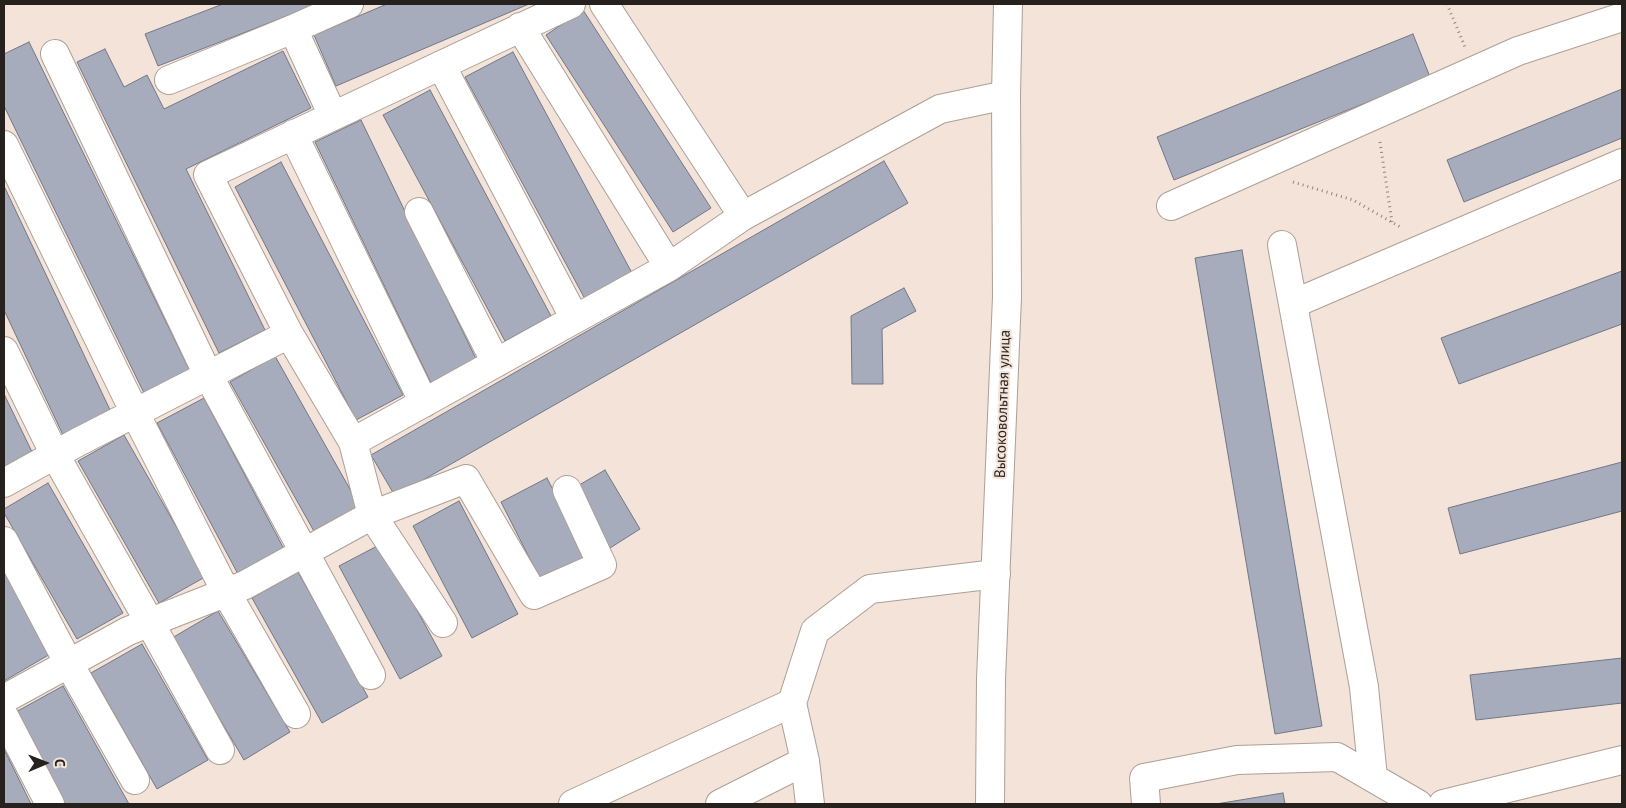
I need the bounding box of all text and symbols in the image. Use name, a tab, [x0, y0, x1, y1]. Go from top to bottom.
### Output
street label: Высоковольтная улица	[991, 330, 1015, 478]
north arrow	[20, 738, 70, 788]
text: С	[51, 759, 69, 767]

